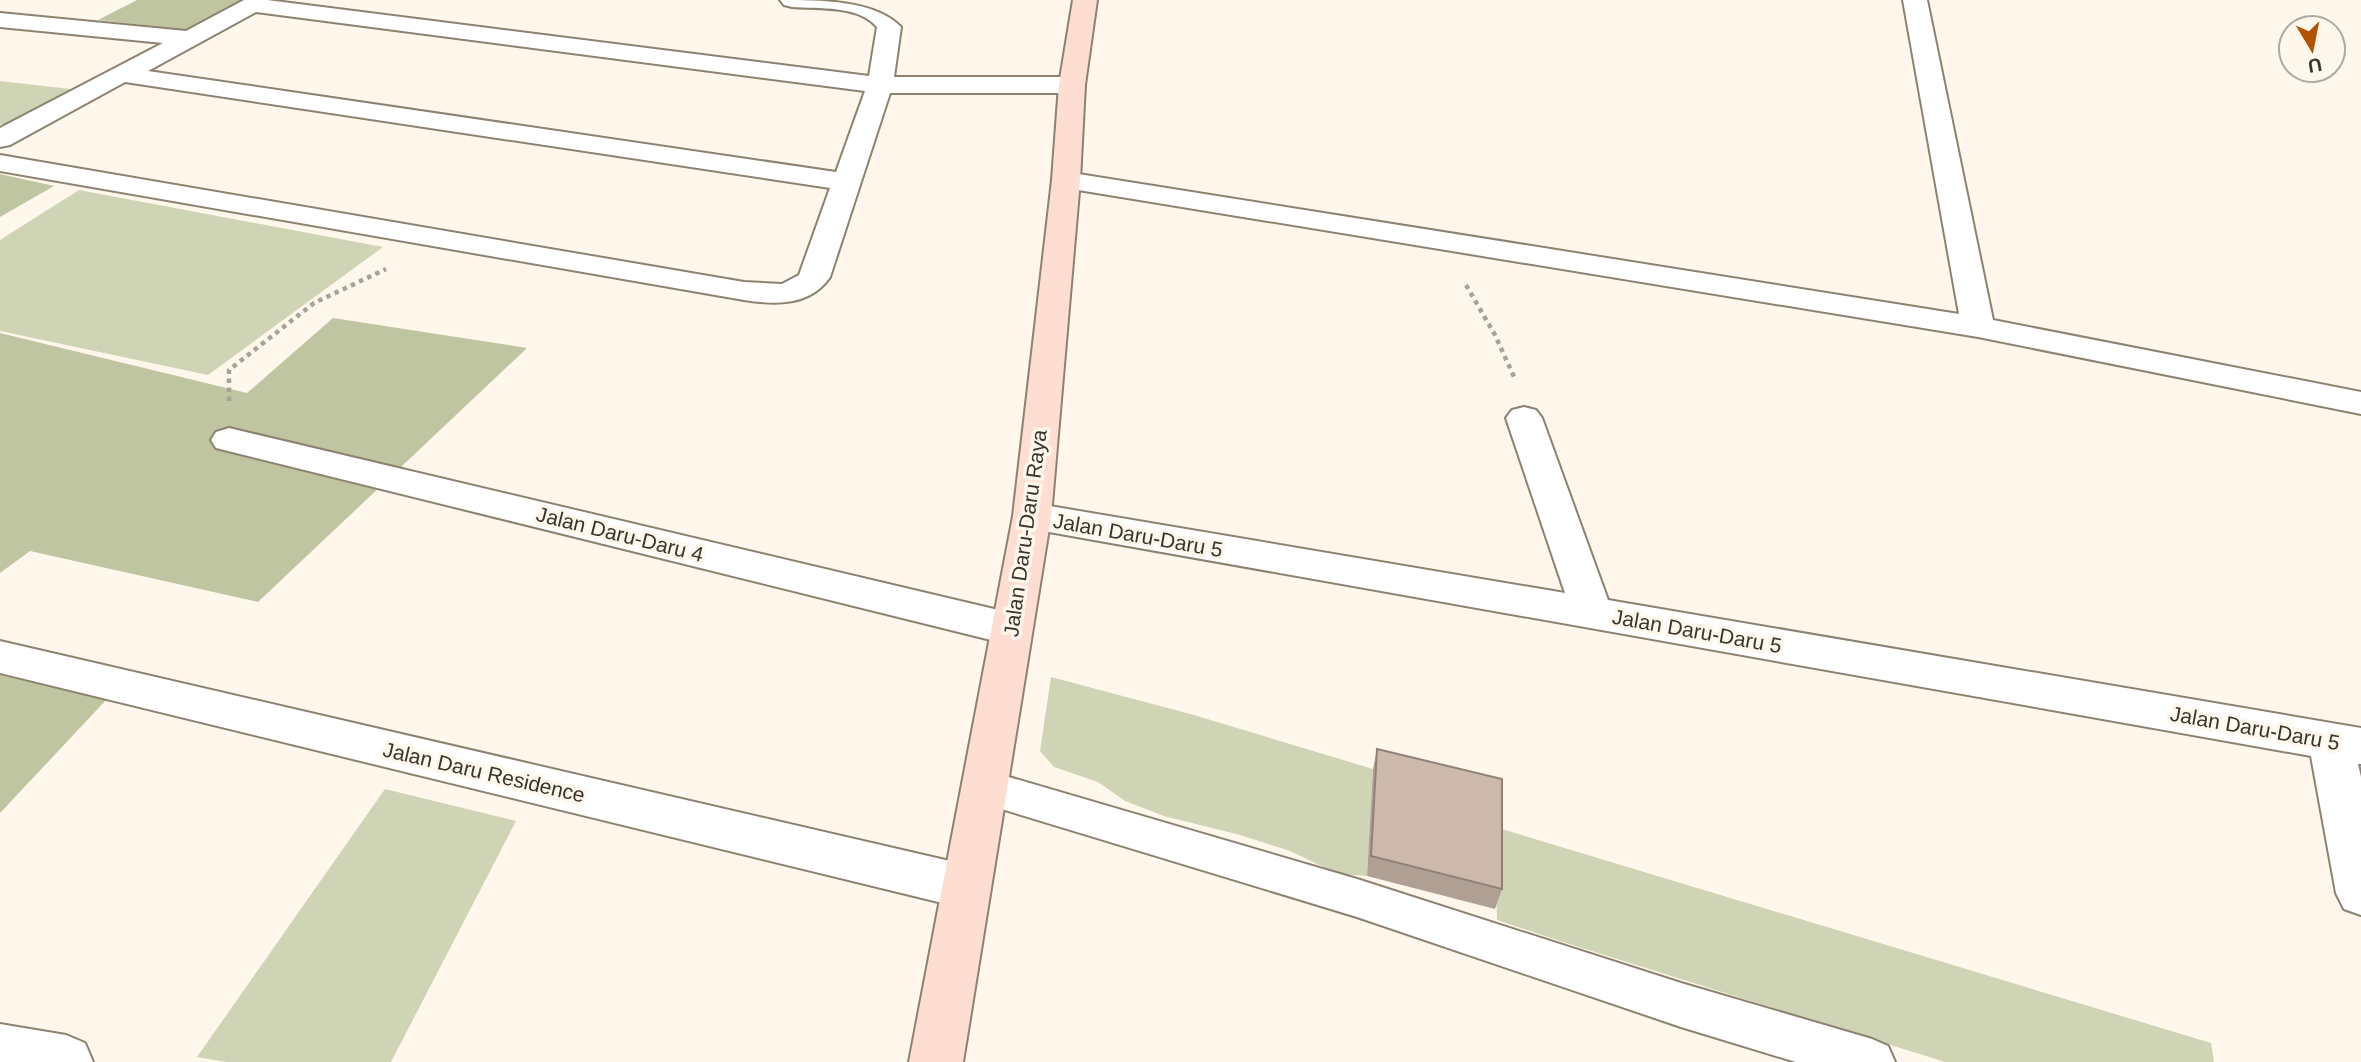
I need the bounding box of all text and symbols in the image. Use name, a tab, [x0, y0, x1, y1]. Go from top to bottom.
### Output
north arrow	[2277, 14, 2347, 84]
text: U	[2306, 54, 2323, 77]
street label: Jalan Daru-Daru Raya	[999, 428, 1051, 638]
street label: Jalan Daru-Daru 4	[534, 502, 706, 566]
street label: Jalan Daru-Daru 5	[1052, 509, 1224, 561]
street label: Jalan Daru-Daru 5	[1611, 605, 1783, 657]
street label: Jalan Daru-Daru 5	[2169, 702, 2341, 754]
street label: Jalan Daru Residence	[381, 738, 587, 806]

